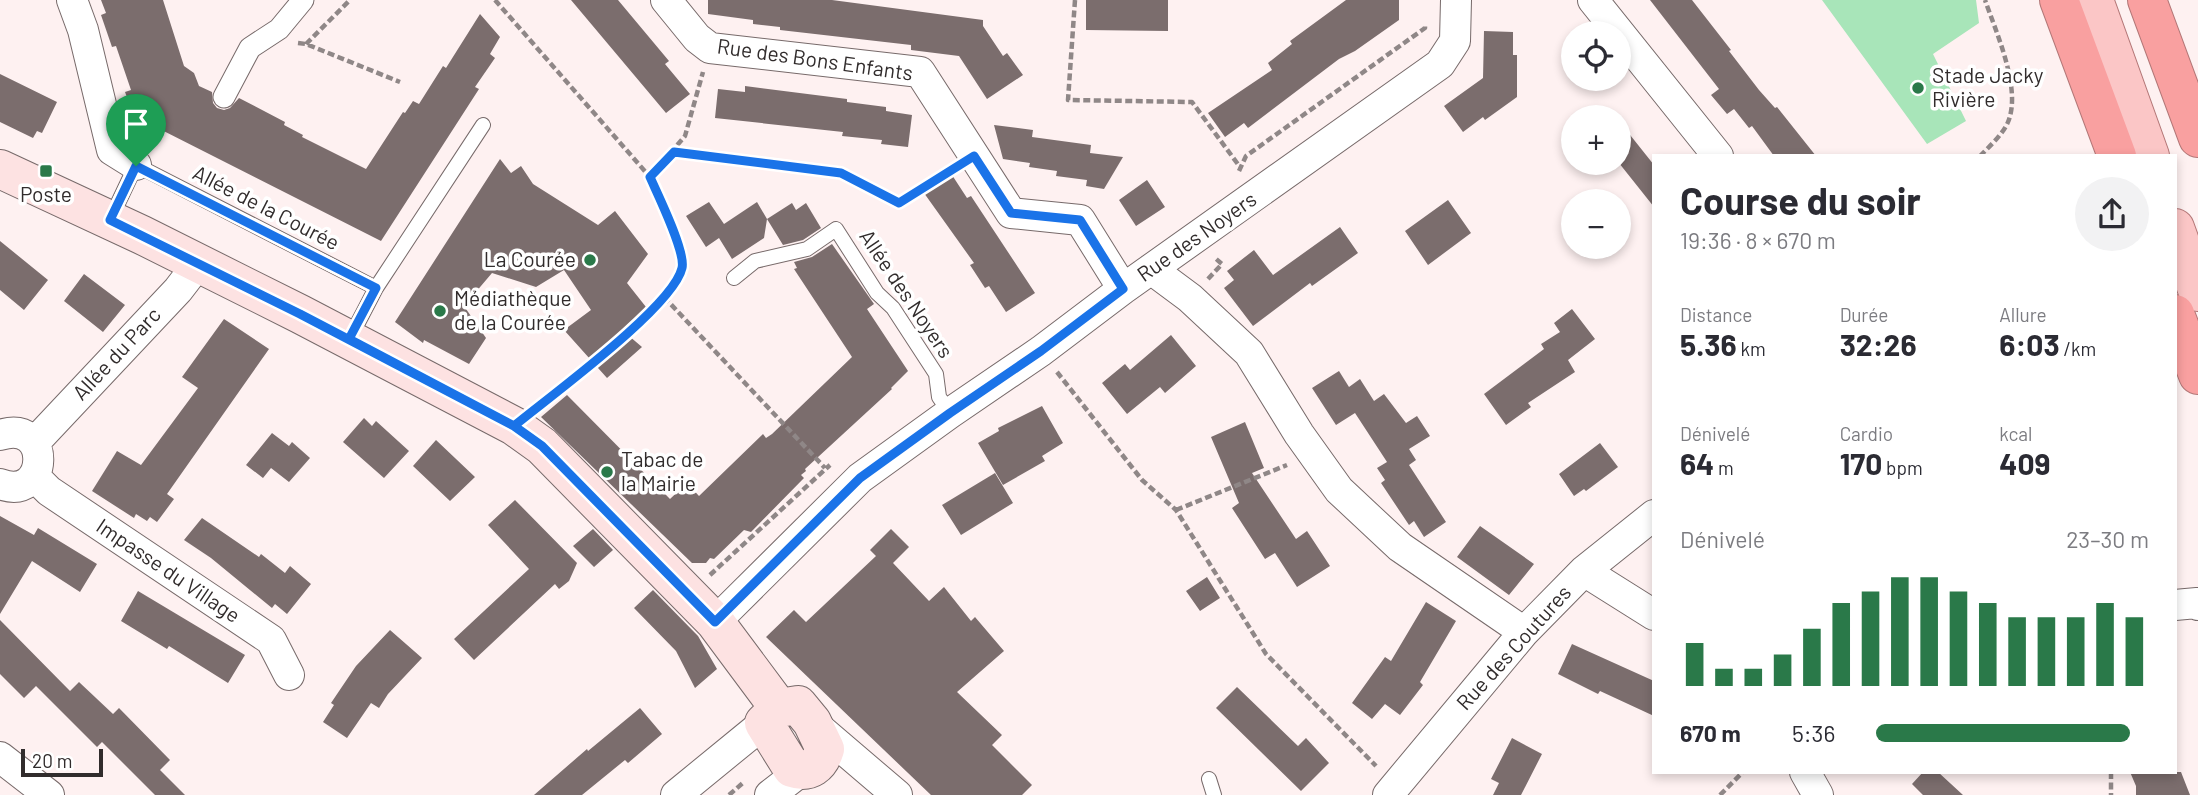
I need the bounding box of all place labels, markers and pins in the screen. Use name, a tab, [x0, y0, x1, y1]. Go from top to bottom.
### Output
place label: Stade Jacky Rivière	[1932, 62, 2044, 111]
marker: Stade Jacky Rivière	[1910, 80, 1926, 96]
pin	[106, 94, 166, 166]
marker: Poste	[38, 163, 54, 179]
place label: Poste	[20, 181, 72, 206]
place label: La Courée	[484, 246, 576, 271]
marker: La Courée	[582, 252, 598, 268]
place label: Médiathèque de la Courée	[454, 285, 572, 334]
marker: Médiathèque de la Courée	[432, 303, 448, 319]
place label: Tabac de la Mairie	[621, 446, 703, 495]
marker: Tabac de la Mairie	[599, 464, 615, 480]

